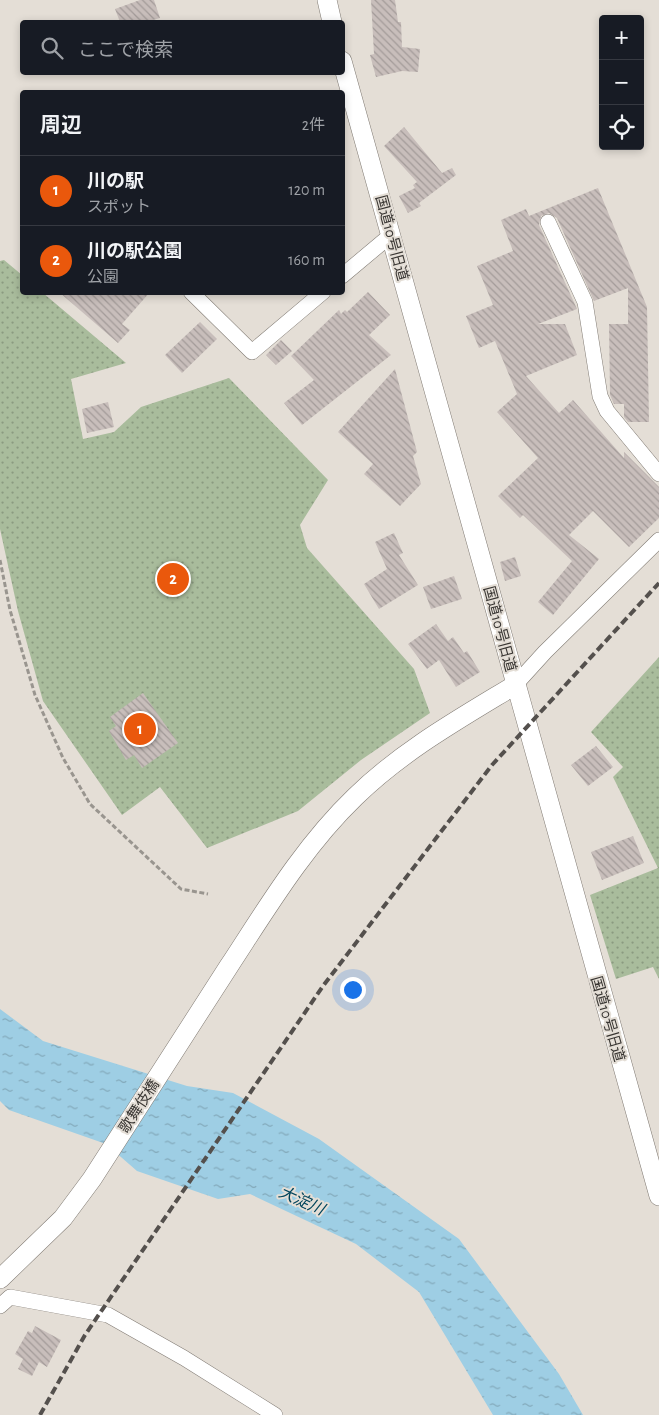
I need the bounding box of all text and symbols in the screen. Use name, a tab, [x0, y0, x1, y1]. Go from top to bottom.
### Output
map controls	[599, 15, 644, 150]
button: +	[599, 15, 644, 60]
search box	[20, 20, 345, 75]
icon: search	[38, 34, 66, 62]
text: ここで検索	[78, 41, 173, 60]
button: −	[599, 60, 644, 105]
button: locate	[599, 105, 644, 150]
text: 周辺	[40, 115, 82, 136]
text: 2件	[302, 117, 325, 133]
text: 川の駅	[87, 172, 144, 191]
text: 1	[53, 182, 59, 198]
text: 120 m	[288, 182, 325, 198]
street label: 国道10号旧道	[373, 193, 411, 283]
text: スポット	[87, 199, 151, 215]
text: 川の駅公園	[87, 242, 182, 261]
text: 2	[52, 252, 60, 268]
text: 160 m	[288, 252, 325, 268]
text: 公園	[87, 269, 119, 285]
pin: 2	[157, 560, 189, 598]
street label: 国道10号旧道	[481, 584, 519, 674]
pin: 1	[124, 710, 156, 748]
street label: 国道10号旧道	[588, 974, 628, 1064]
your location	[340, 977, 366, 1003]
street label: 歌舞伎橋	[116, 1076, 162, 1136]
water label: 大淀川	[276, 1183, 329, 1219]

